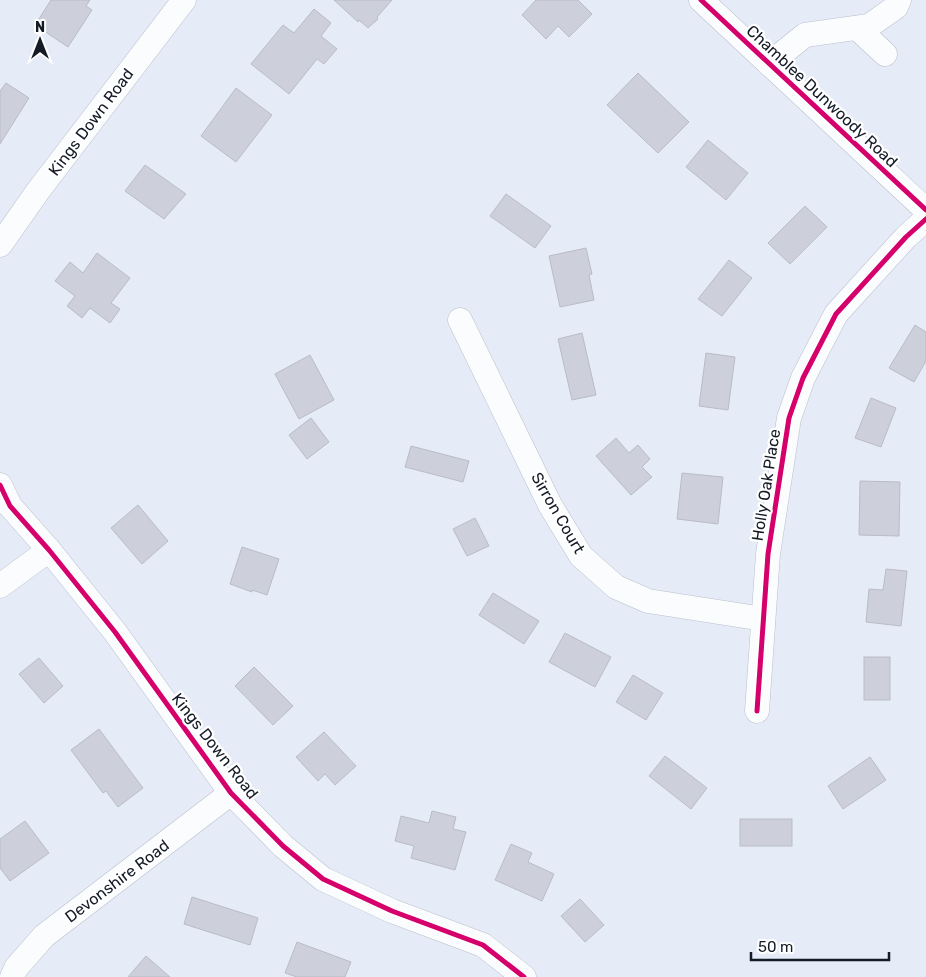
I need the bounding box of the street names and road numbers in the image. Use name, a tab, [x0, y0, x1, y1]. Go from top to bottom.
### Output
street label: Chamblee Dunwoody Road	[742, 21, 902, 171]
street label: Kings Down Road	[45, 65, 137, 179]
street label: Holly Oak Place	[748, 428, 784, 542]
street label: Sirron Court	[527, 469, 589, 557]
street label: Kings Down Road	[168, 689, 262, 803]
street label: Devonshire Road	[61, 836, 173, 926]

